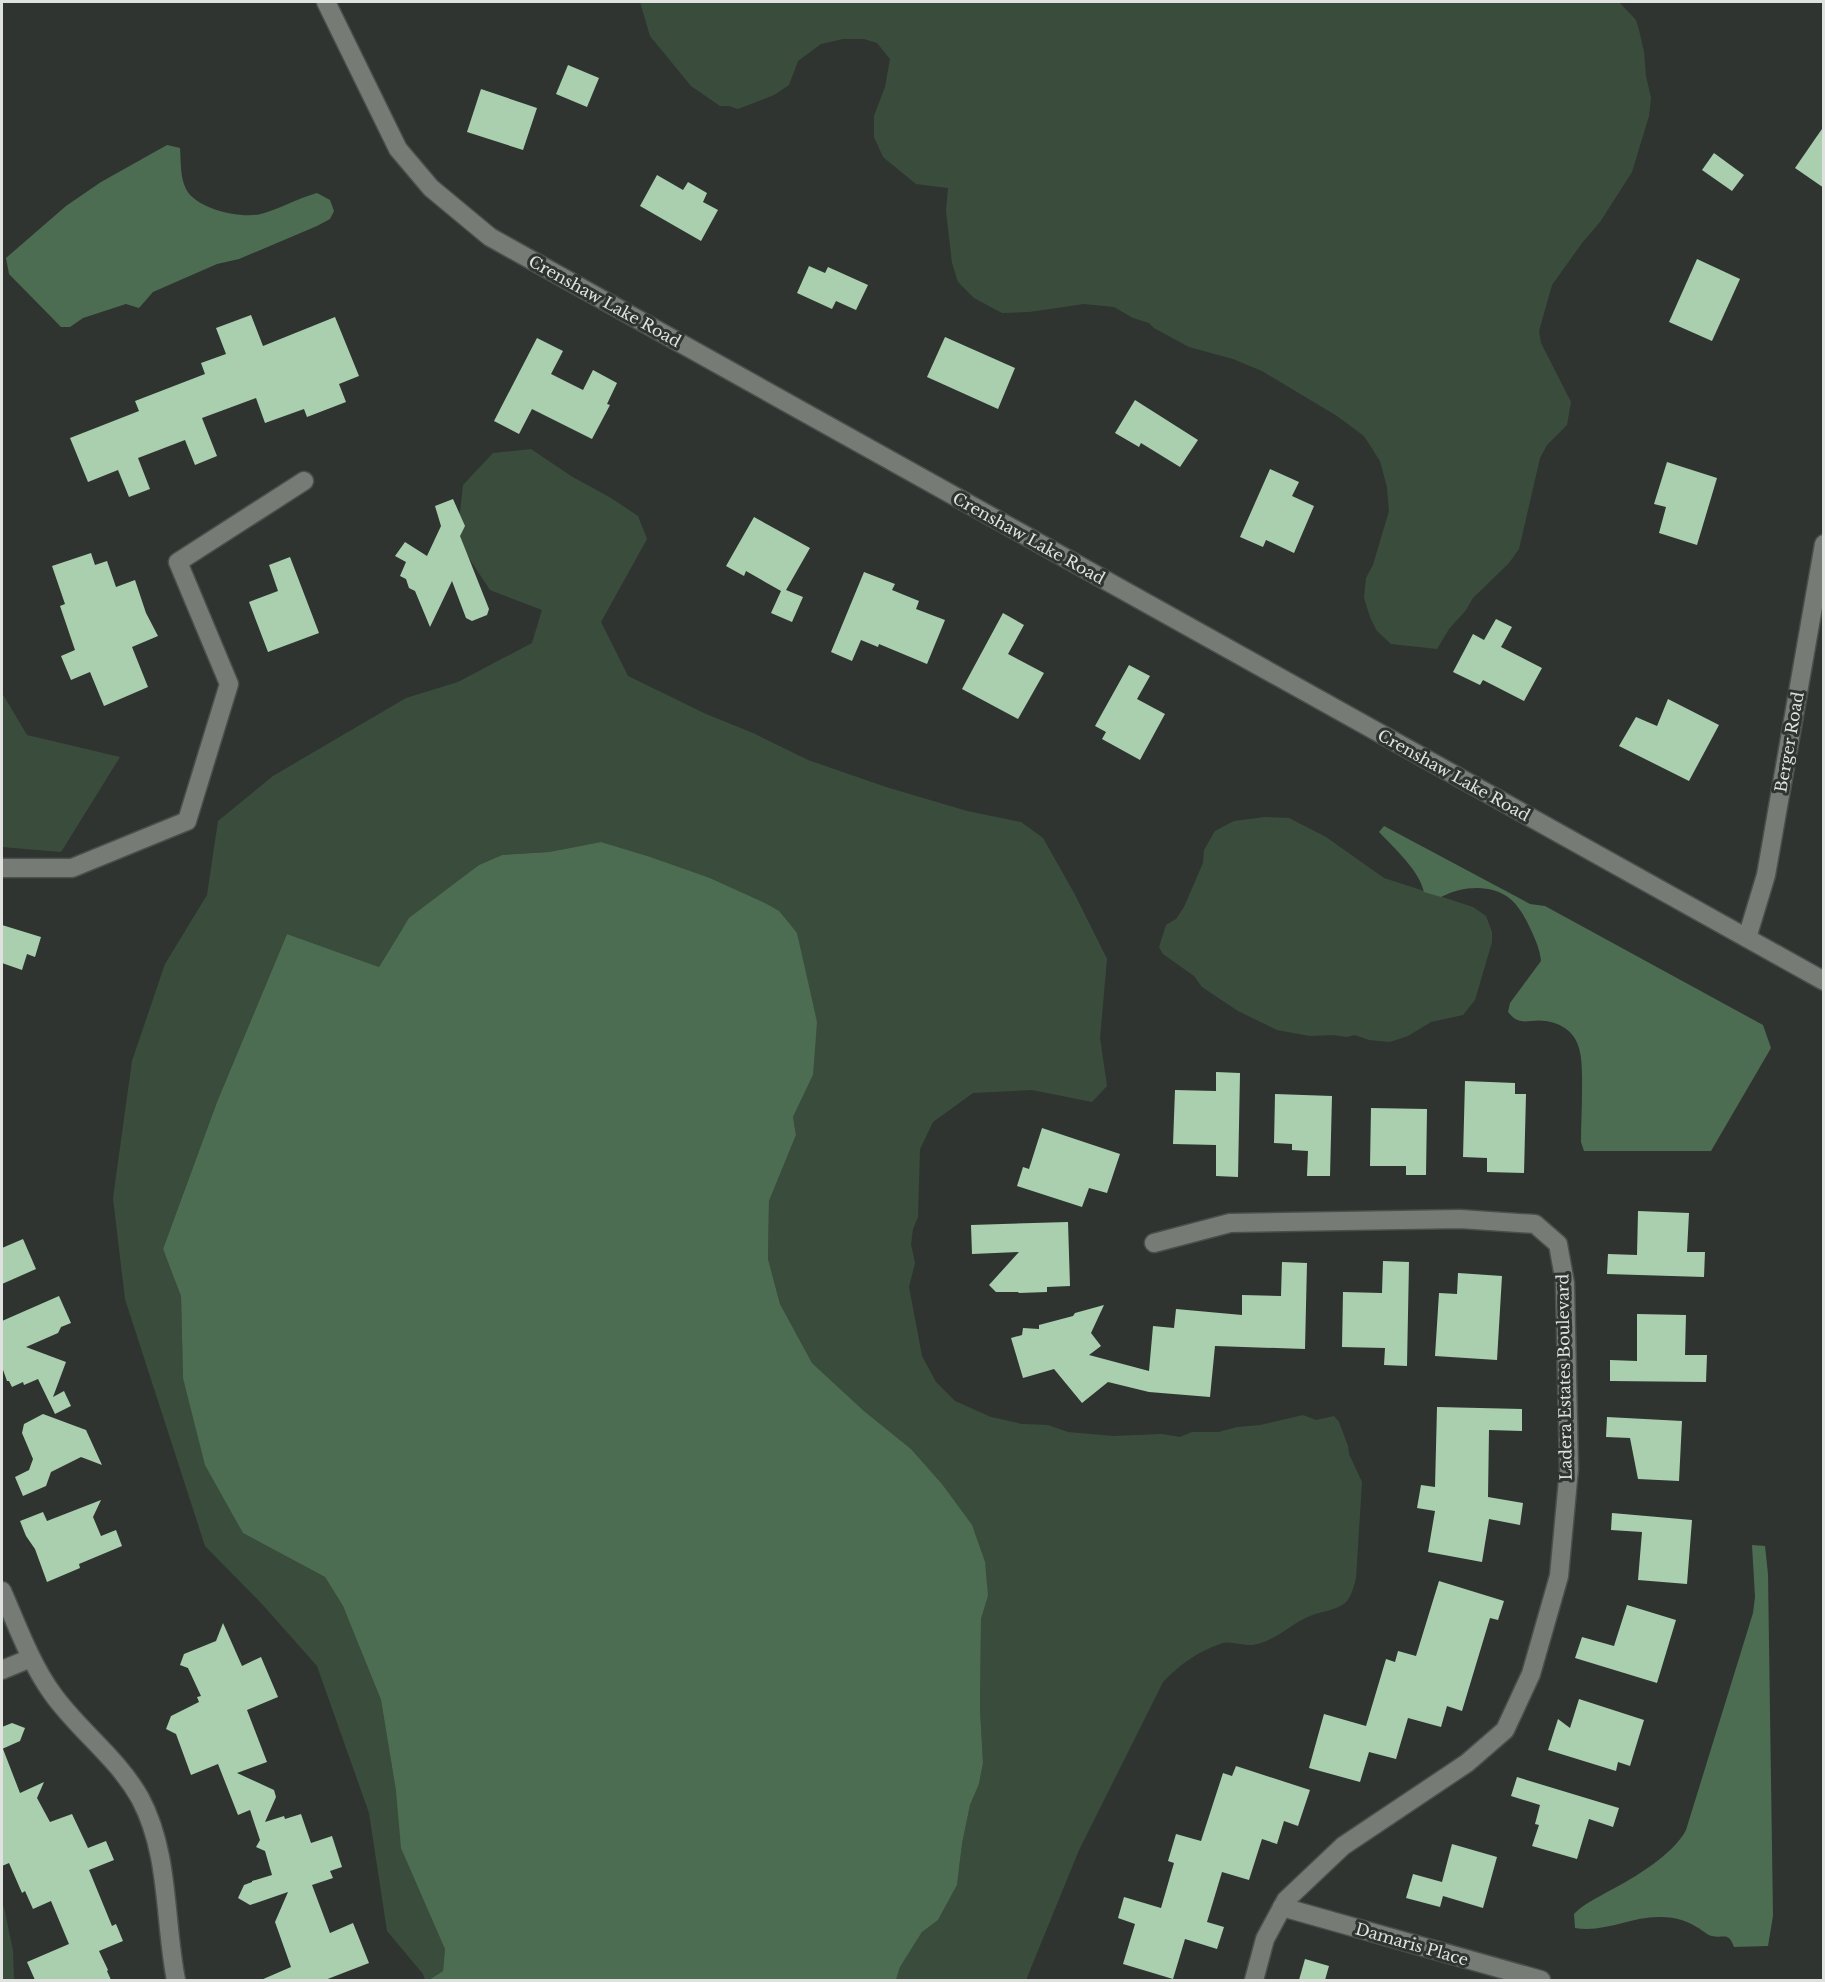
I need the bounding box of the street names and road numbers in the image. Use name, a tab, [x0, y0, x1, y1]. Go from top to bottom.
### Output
street label: Crenshaw Lake Road	[525, 251, 685, 351]
street label: Crenshaw Lake Road	[949, 488, 1109, 588]
street label: Berger Road	[1770, 690, 1808, 794]
street label: Crenshaw Lake Road	[1374, 725, 1534, 825]
street label: Ladera Estates Boulevard	[1552, 1273, 1576, 1480]
street label: Damaris Place	[1353, 1918, 1471, 1970]

